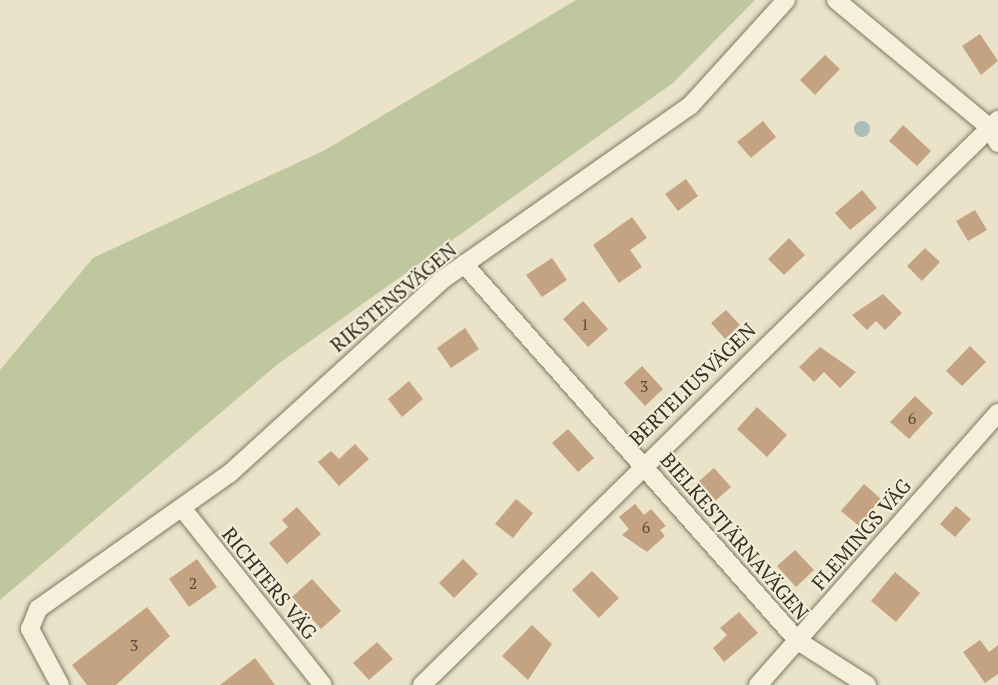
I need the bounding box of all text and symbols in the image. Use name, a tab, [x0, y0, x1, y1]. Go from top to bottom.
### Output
street label: RIKSTENSVÄGEN	[325, 237, 461, 357]
house number: 1	[581, 314, 589, 334]
street label: BERTELIUSVÄGEN	[624, 318, 760, 450]
house number: 3	[640, 376, 648, 396]
house number: 6	[908, 408, 916, 428]
street label: BIELKESTJÄRNAVÄGEN	[656, 448, 814, 624]
street label: FLEMINGS VÄG	[806, 473, 916, 595]
house number: 6	[642, 517, 650, 537]
street label: RICHTERS VÄG	[217, 522, 323, 644]
house number: 2	[189, 573, 197, 593]
house number: 3	[130, 635, 138, 655]

